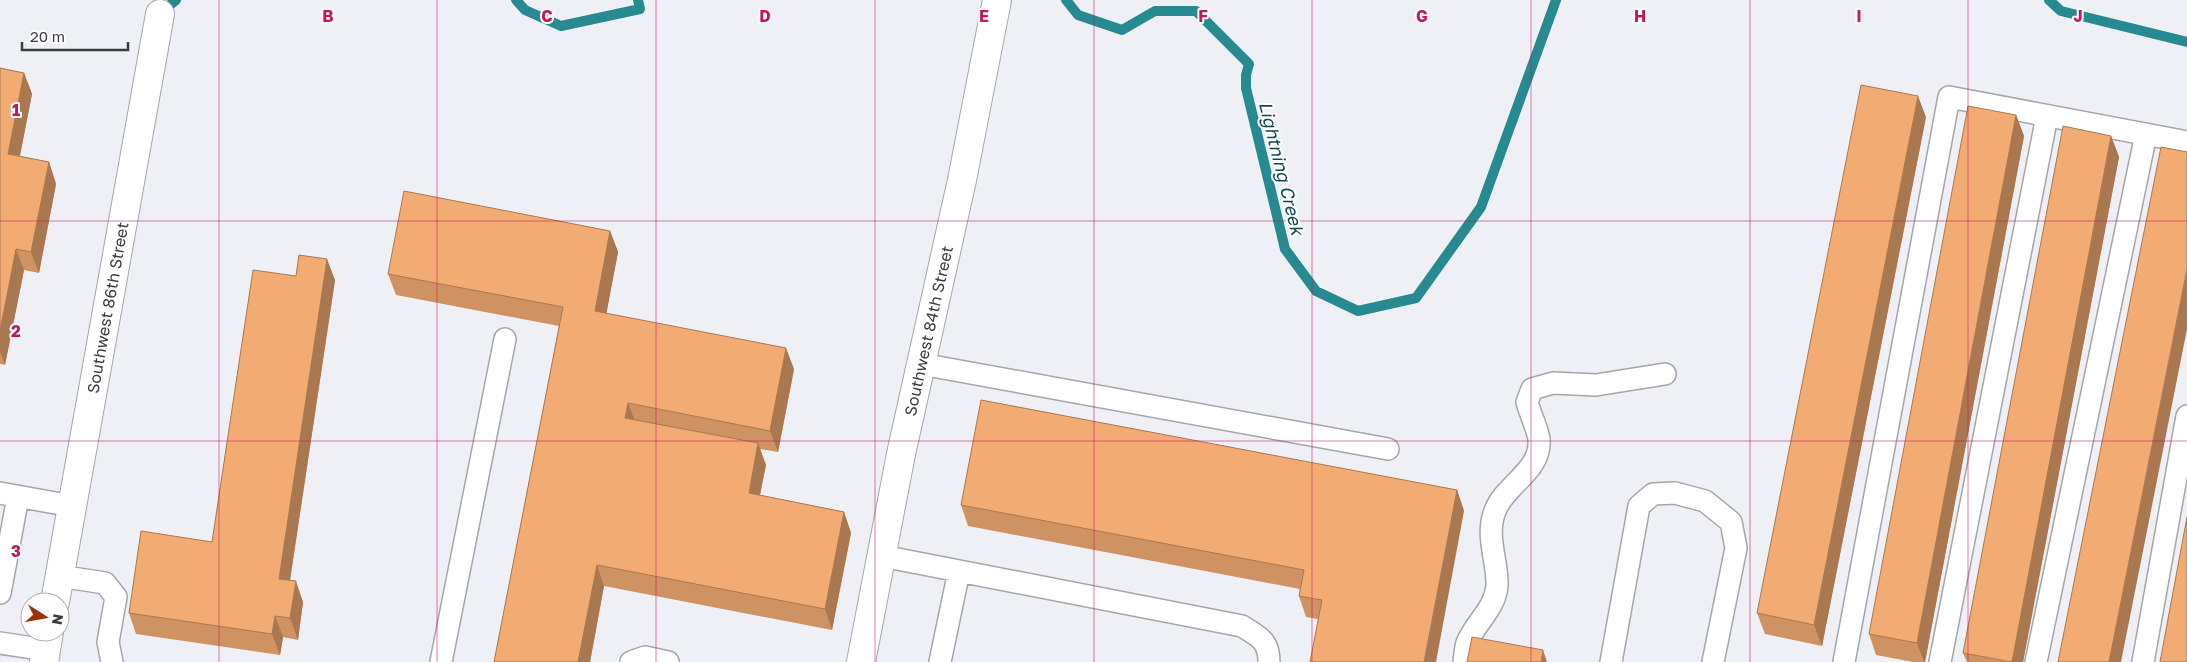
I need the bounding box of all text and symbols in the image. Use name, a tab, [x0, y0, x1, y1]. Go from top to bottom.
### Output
text: B	[322, 6, 334, 26]
text: C	[541, 6, 553, 26]
text: D	[759, 6, 771, 26]
text: E	[979, 6, 989, 26]
text: F	[1198, 6, 1208, 26]
text: G	[1416, 6, 1428, 26]
text: H	[1634, 6, 1646, 26]
text: I	[1856, 6, 1862, 26]
text: J	[2073, 6, 2083, 26]
scale bar	[22, 20, 129, 52]
text: 20 m	[30, 27, 65, 45]
water label: Lightning Creek	[1255, 99, 1310, 239]
text: 1	[12, 100, 20, 120]
street label: Southwest 86th Street	[82, 220, 133, 395]
street label: Southwest 84th Street	[900, 244, 957, 418]
text: 2	[11, 321, 21, 341]
text: 3	[11, 541, 21, 561]
north arrow	[20, 592, 70, 642]
text: N	[49, 613, 68, 626]

